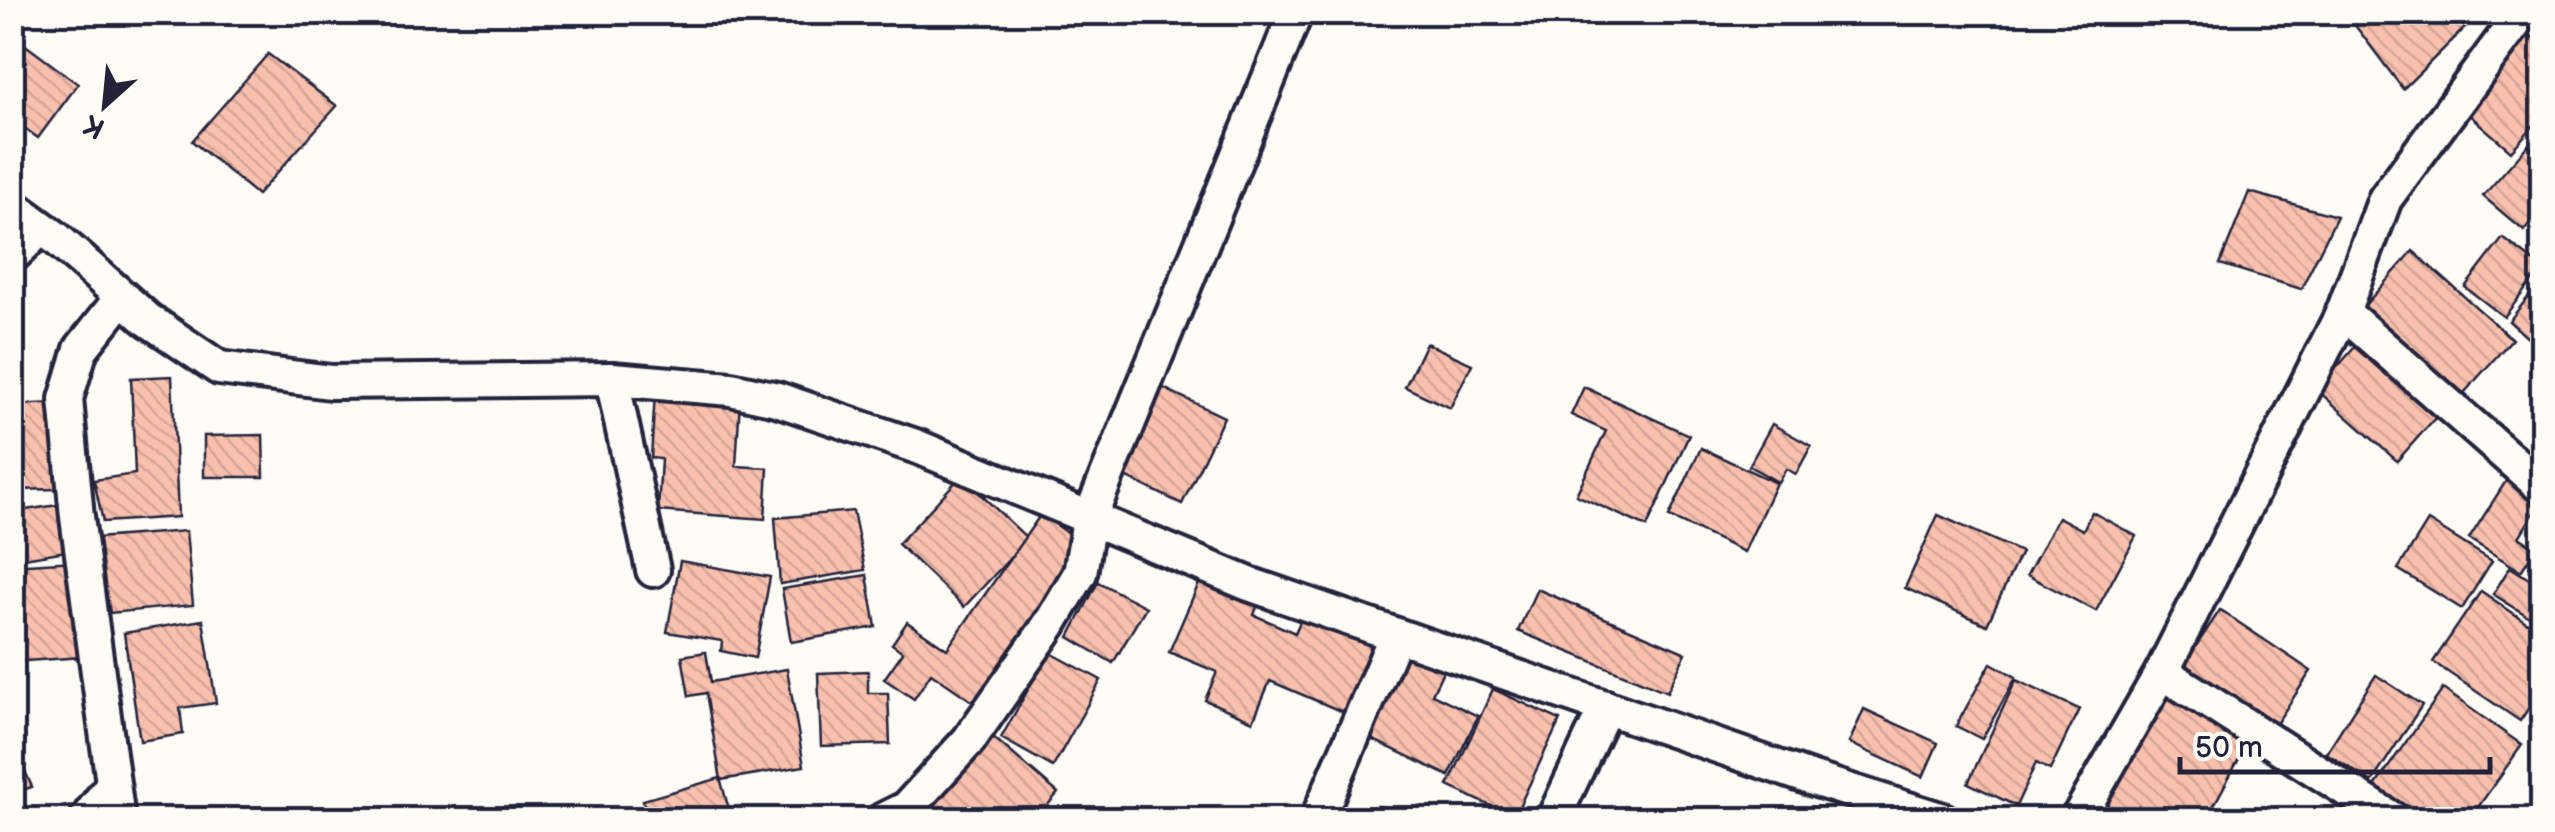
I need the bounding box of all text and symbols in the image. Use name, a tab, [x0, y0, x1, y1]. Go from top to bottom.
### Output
north arrow	[55, 55, 155, 155]
text: K	[78, 107, 110, 145]
scale bar	[2180, 712, 2490, 774]
text: 50 m	[2195, 730, 2263, 766]

